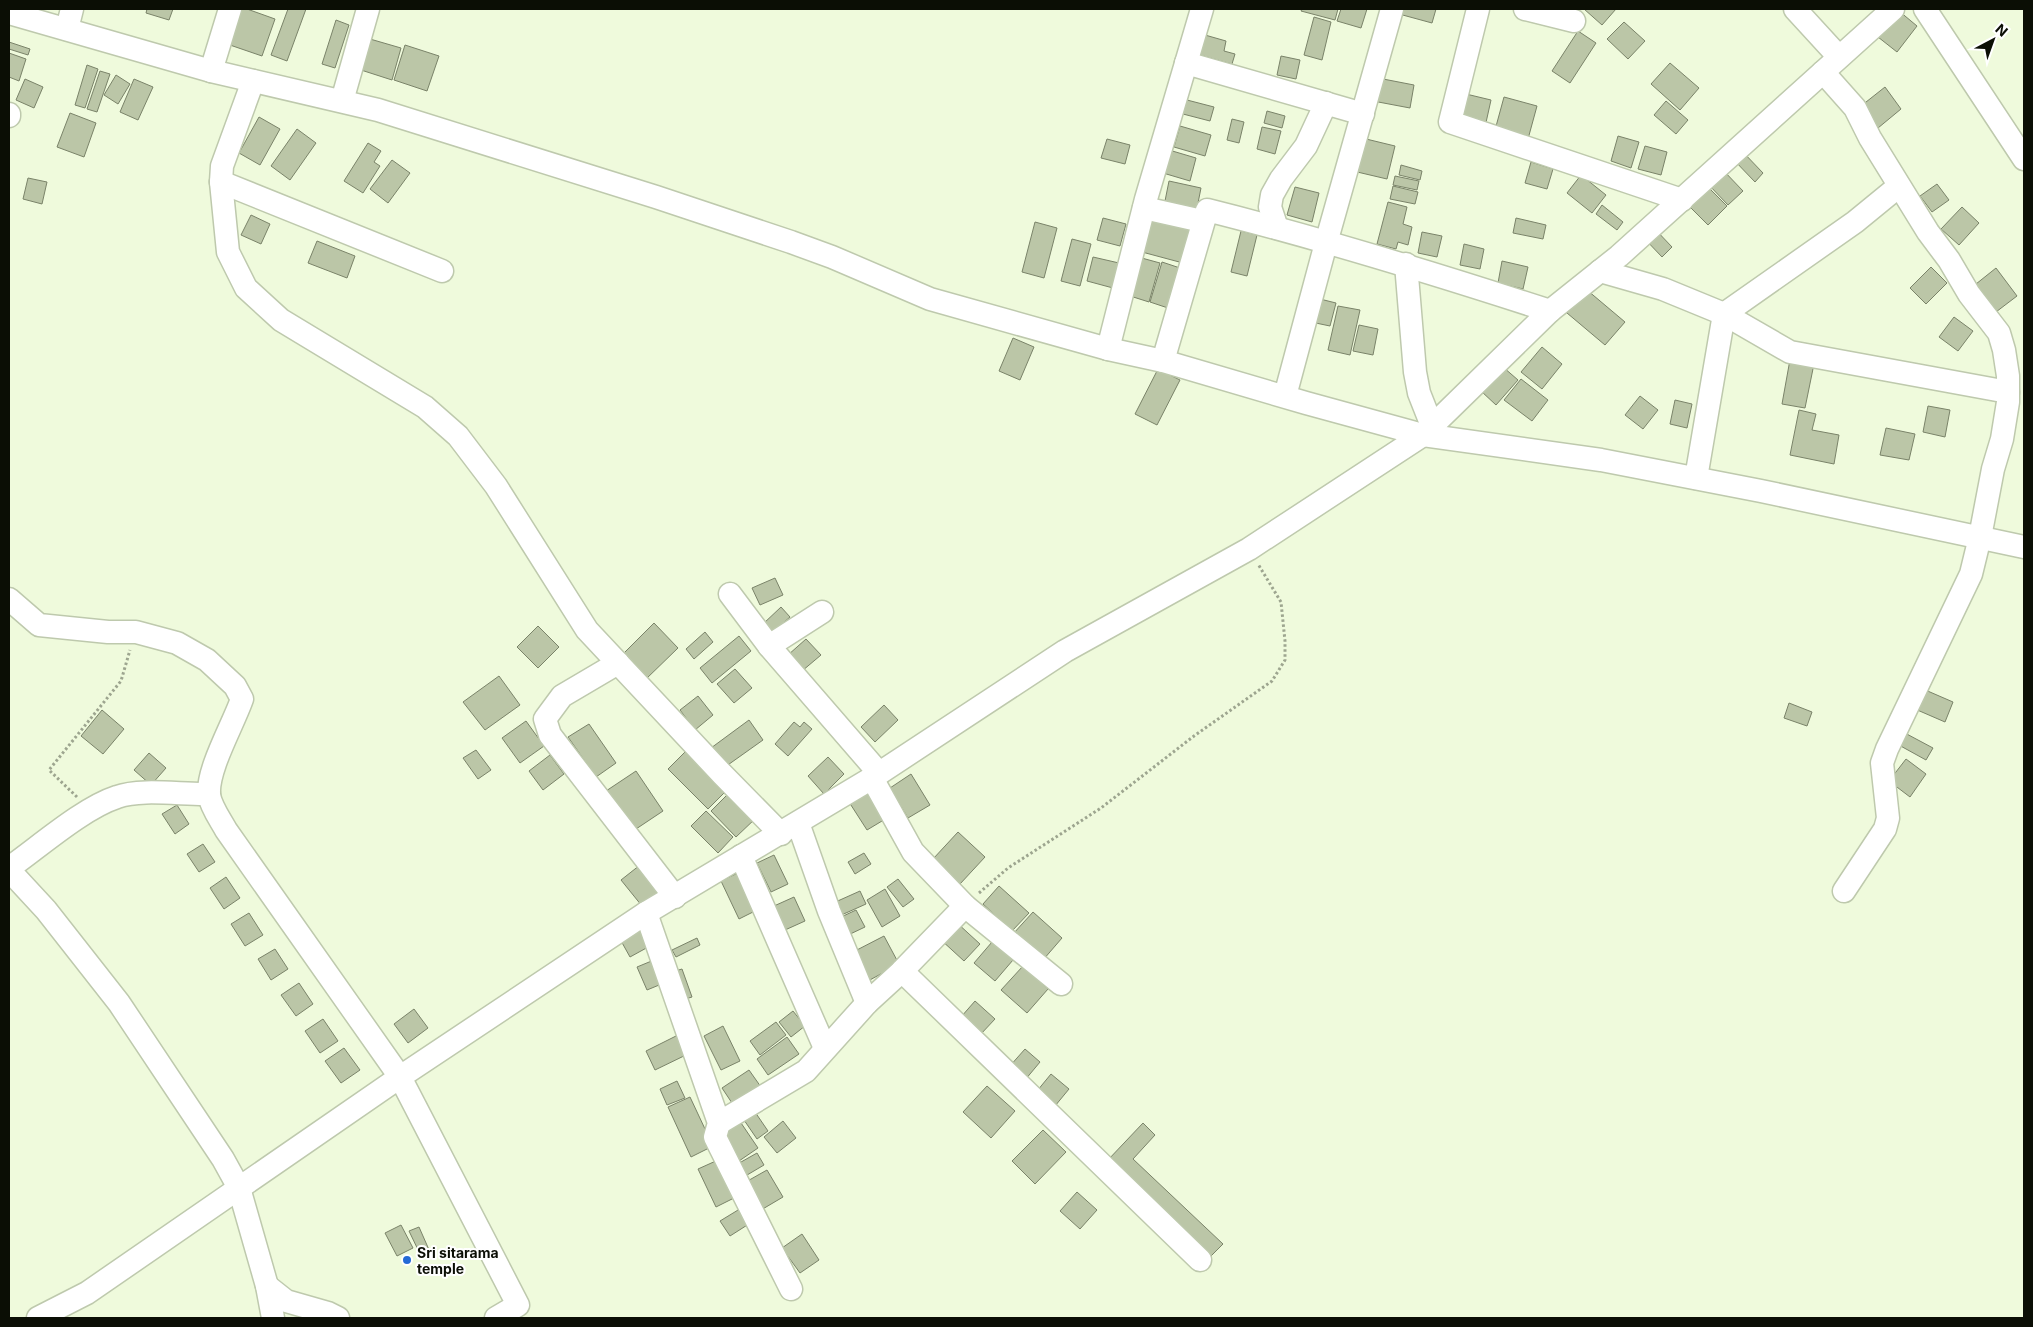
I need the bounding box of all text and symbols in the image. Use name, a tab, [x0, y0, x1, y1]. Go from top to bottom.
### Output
north arrow	[1968, 15, 2018, 65]
text: N	[1992, 20, 2011, 40]
place label: Sri sitarama temple	[417, 1244, 499, 1277]
marker: Sri sitarama temple	[401, 1254, 413, 1266]

